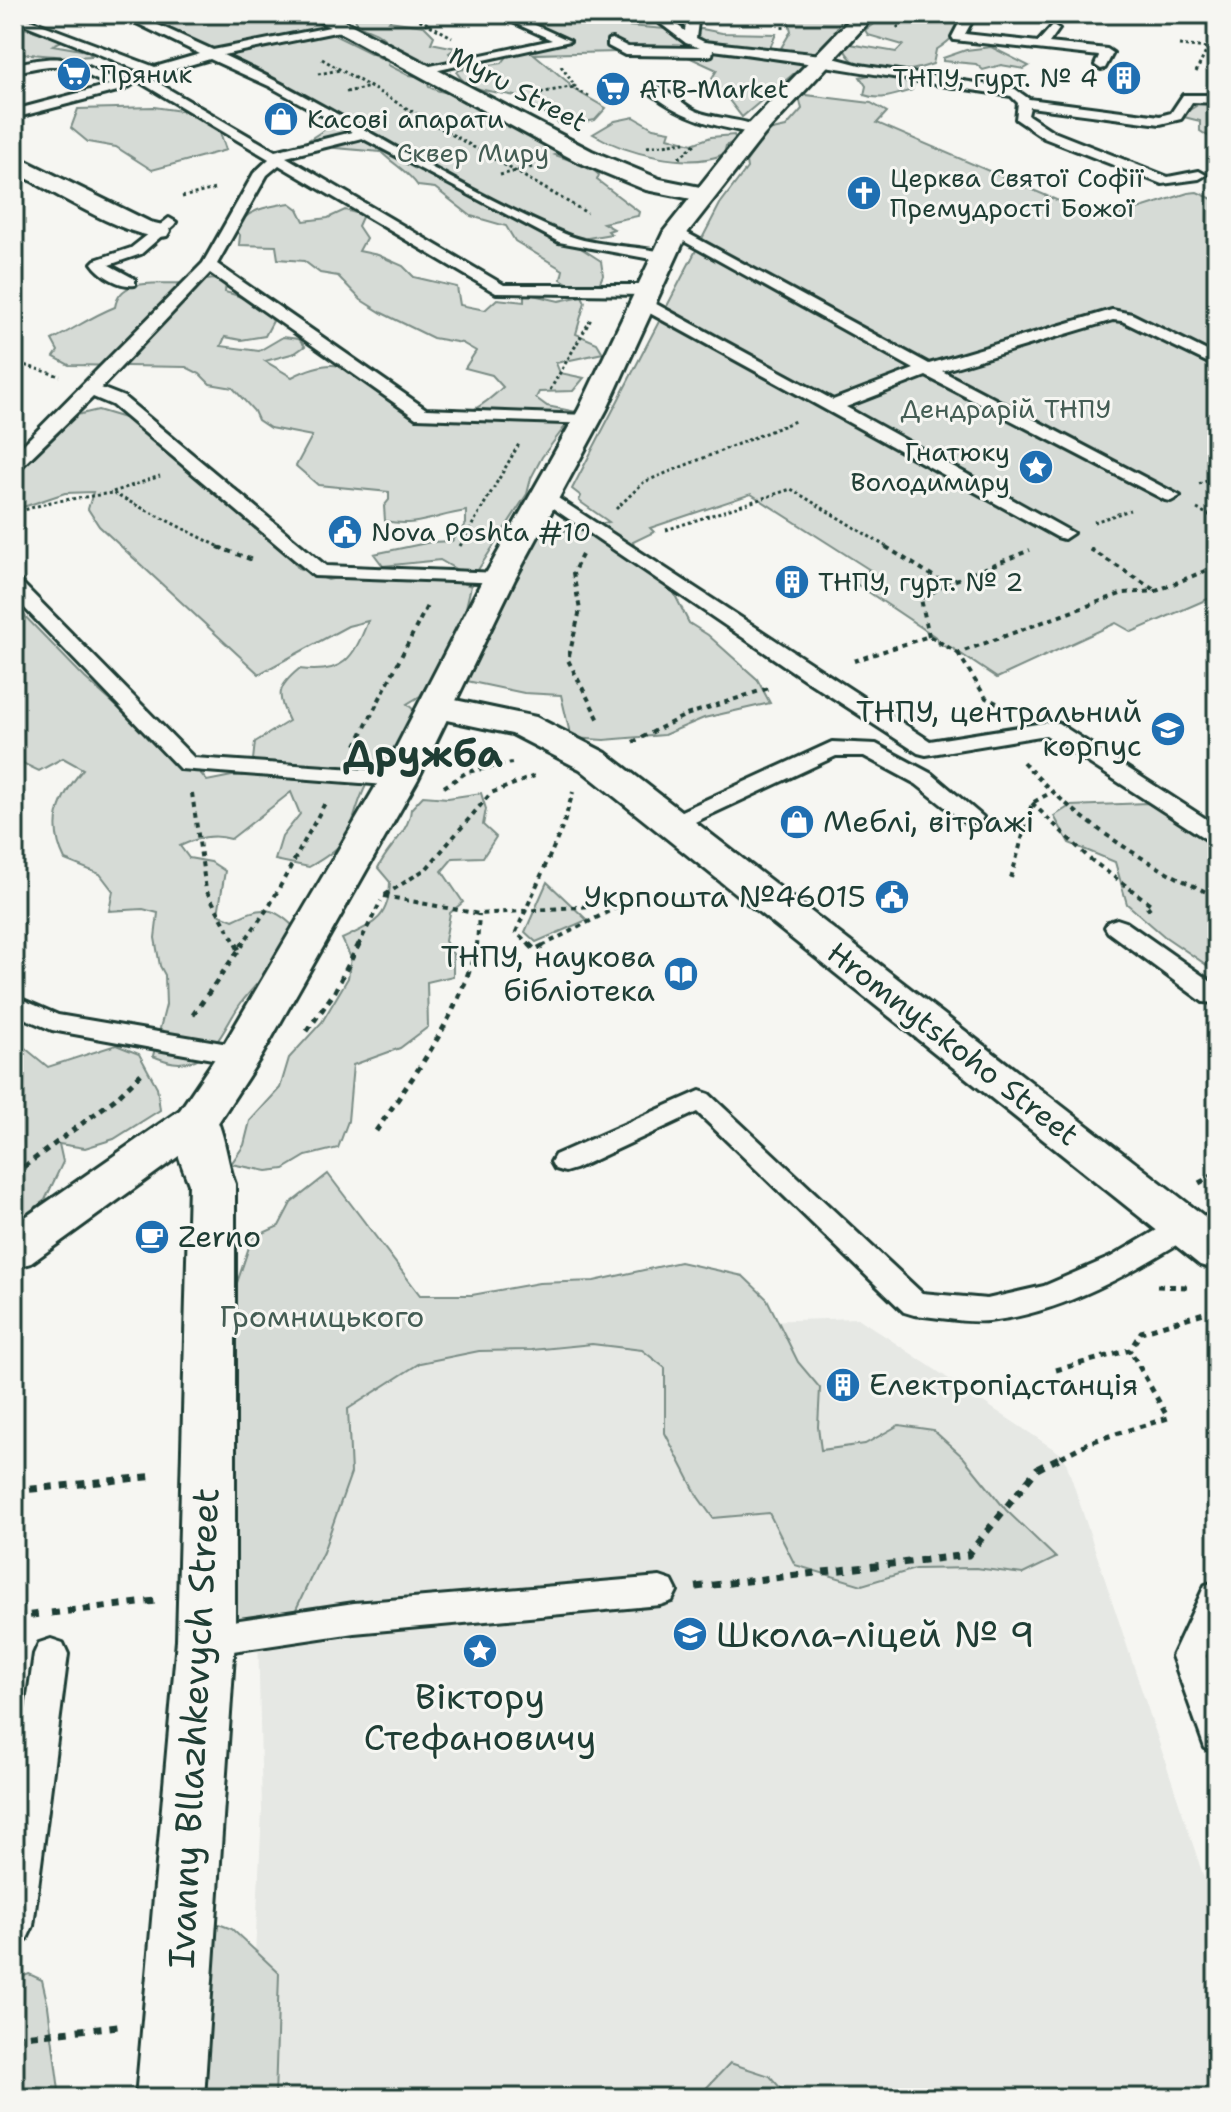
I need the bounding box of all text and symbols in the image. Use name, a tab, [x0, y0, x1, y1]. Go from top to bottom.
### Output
street label: Myru Street	[443, 38, 593, 139]
supermarket icon: Пряник	[55, 55, 93, 93]
place label: Пряник	[100, 56, 192, 91]
building icon: ТНПУ, гурт. № 4	[1105, 59, 1143, 97]
place label: ТНПУ, гурт. № 4	[892, 60, 1098, 95]
supermarket icon: ATB-Market	[594, 70, 632, 108]
place label: ATB-Market	[639, 71, 789, 106]
shop icon: Касові апарати	[262, 100, 300, 138]
place label: Касові апарати	[307, 101, 504, 136]
park label: Сквер Миру	[397, 135, 549, 170]
place label: Церква Святої Софії Премудрості Божої	[890, 160, 1144, 225]
church icon: Церква Святої Софії Премудрості Божої	[845, 174, 883, 212]
park label: Дендрарій ТНПУ	[901, 391, 1111, 426]
place label: Гнатюку Володимиру	[850, 434, 1010, 499]
place icon: Гнатюку Володимиру	[1017, 448, 1055, 486]
public building icon: Nova Poshta #10	[326, 513, 364, 551]
place label: Nova Poshta #10	[371, 514, 591, 549]
building icon: ТНПУ, гурт. № 2	[773, 563, 811, 601]
place label: ТНПУ, гурт. № 2	[818, 564, 1024, 599]
place label: ТНПУ, центральний корпус	[856, 691, 1142, 766]
school or university icon: ТНПУ, центральний корпус	[1149, 710, 1187, 748]
district label: Дружба	[343, 728, 503, 779]
place label: Меблі, вітражі	[823, 801, 1034, 842]
shop icon: Меблі, вітражі	[778, 803, 816, 841]
place label: Укрпошта №46015	[584, 876, 866, 917]
public building icon: Укрпошта №46015	[873, 878, 911, 916]
street label: Hromnytskoho Street	[819, 932, 1088, 1155]
place label: ТНПУ, наукова бібліотека	[441, 936, 655, 1011]
library icon: ТНПУ, наукова бібліотека	[662, 955, 700, 993]
place label: Zerno	[178, 1216, 261, 1257]
cafe icon: Zerno	[133, 1218, 171, 1256]
park label: Громницького	[220, 1296, 424, 1337]
place label: Електропідстанція	[869, 1364, 1139, 1405]
building icon: Електропідстанція	[824, 1366, 862, 1404]
street label: Ivanny Bllazhkevych Street	[156, 1486, 231, 1970]
place label: Школа-ліцей № 9	[716, 1610, 1035, 1659]
school or university icon: Школа-ліцей № 9	[671, 1615, 709, 1653]
place icon: Віктору Стефановичу	[461, 1632, 499, 1670]
place label: Віктору Стефановичу	[364, 1672, 596, 1762]

